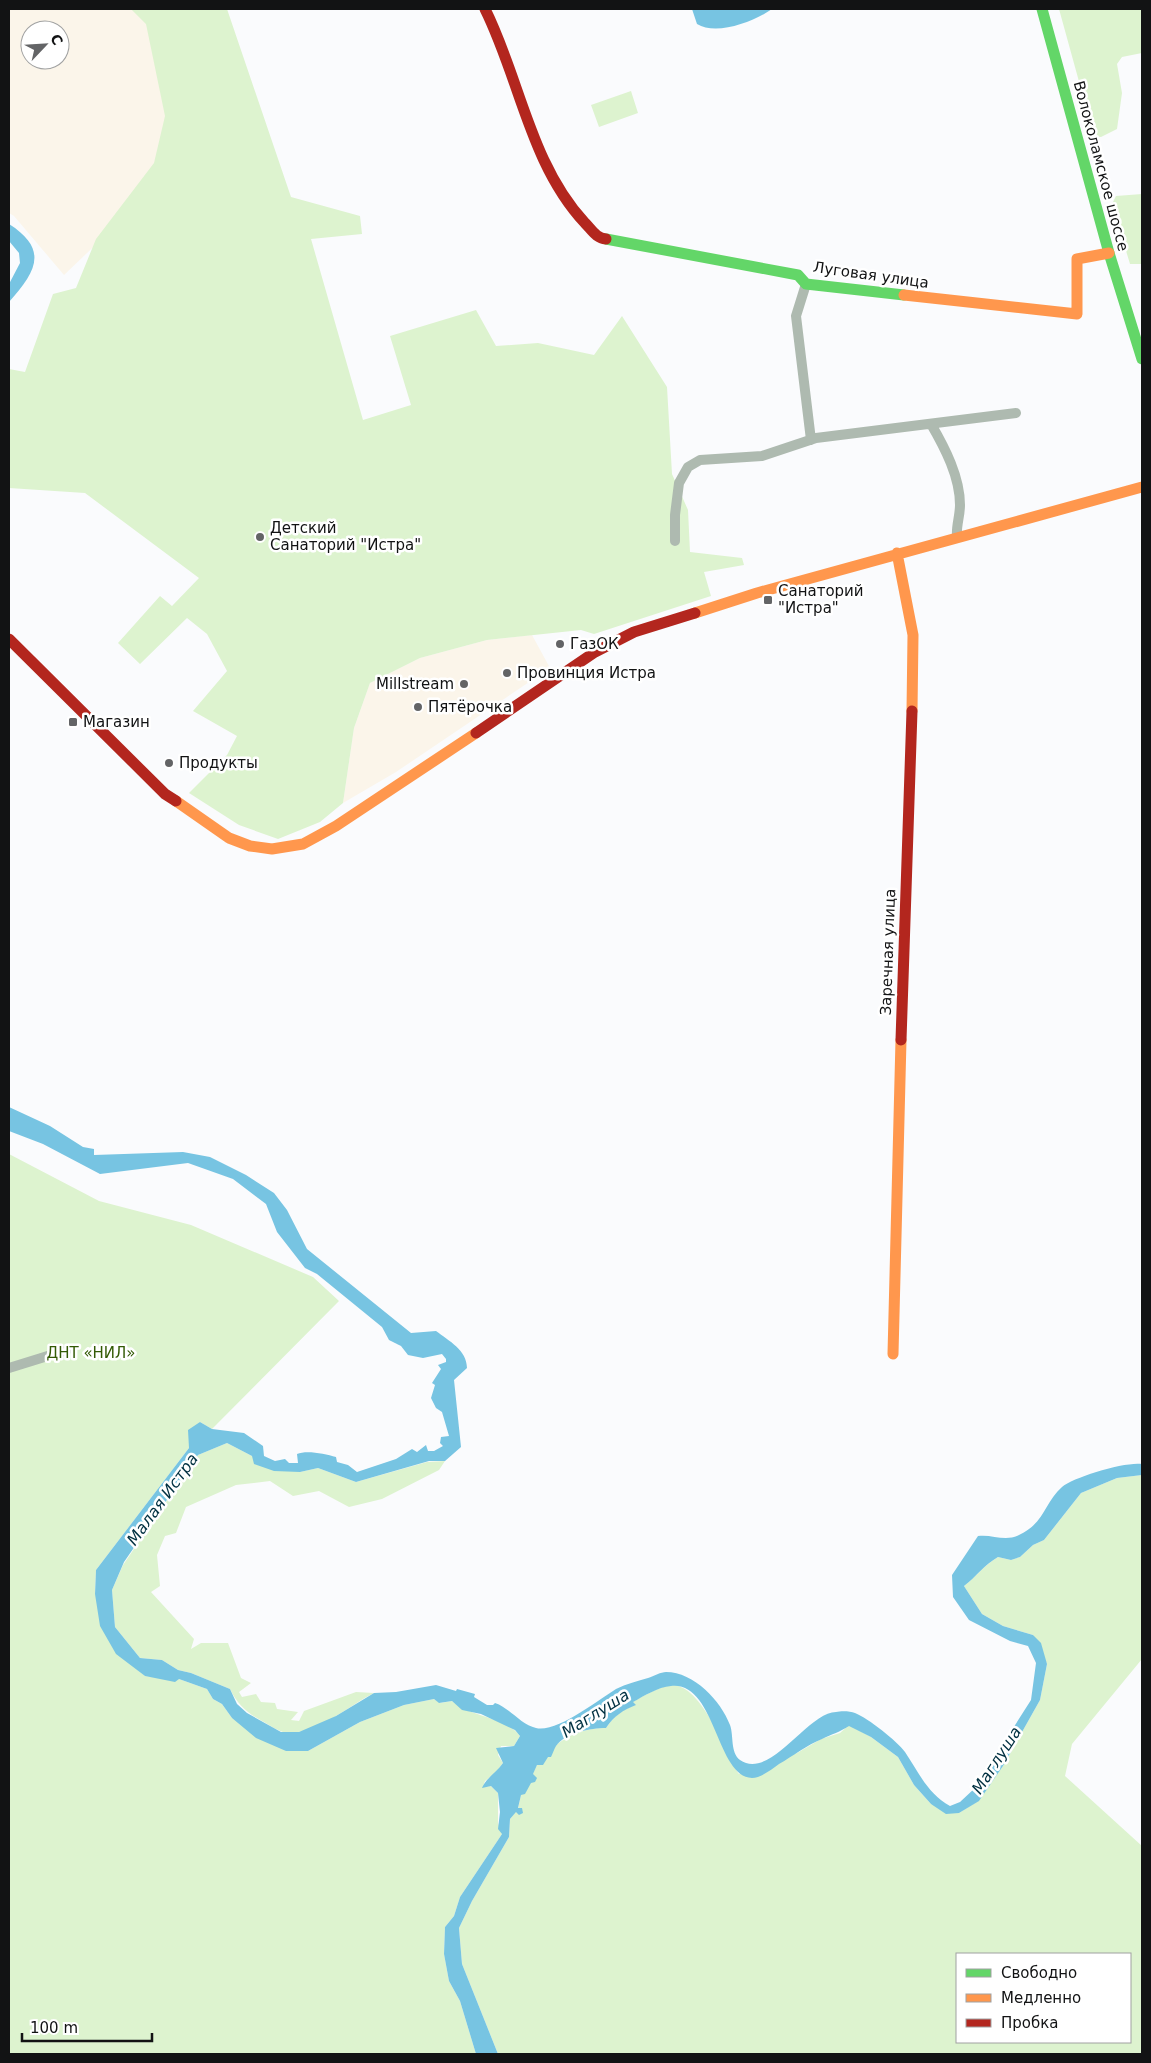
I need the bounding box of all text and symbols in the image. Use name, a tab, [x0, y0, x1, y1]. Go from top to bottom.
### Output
north arrow	[20, 20, 70, 70]
text: С	[47, 31, 66, 48]
street label: Волоколамское шоссе	[1070, 79, 1132, 253]
street label: Луговая улица	[812, 258, 930, 292]
place label: Детский Санаторий "Истра"	[270, 519, 421, 554]
marker: Детский Санаторий "Истра"	[254, 531, 266, 543]
place label: Санаторий "Истра"	[778, 582, 864, 617]
marker: Санаторий "Истра"	[762, 594, 774, 606]
place label: ГазОК	[570, 635, 619, 653]
marker: ГазОК	[554, 638, 566, 650]
place label: Провинция Истра	[517, 664, 656, 682]
marker: Провинция Истра	[501, 667, 513, 679]
place label: Millstream	[376, 675, 454, 693]
marker: Millstream	[458, 678, 470, 690]
place label: Пятёрочка	[428, 698, 512, 716]
marker: Пятёрочка	[412, 701, 424, 713]
place label: Магазин	[83, 713, 150, 731]
marker: Магазин	[67, 716, 79, 728]
place label: Продукты	[179, 754, 258, 772]
marker: Продукты	[163, 757, 175, 769]
street label: Заречная улица	[877, 888, 899, 1016]
park label: ДНТ «НИЛ»	[46, 1344, 136, 1362]
water label: Малая Истра	[123, 1450, 202, 1549]
water label: Маглуша	[558, 1685, 633, 1742]
water label: Маглуша	[968, 1723, 1025, 1797]
legend	[956, 1953, 1131, 2043]
text: Свободно	[1001, 1964, 1077, 1982]
text: Медленно	[1001, 1989, 1081, 2007]
scale bar	[22, 2010, 152, 2042]
text: Пробка	[1001, 2014, 1058, 2032]
text: 100 m	[30, 2019, 78, 2037]

